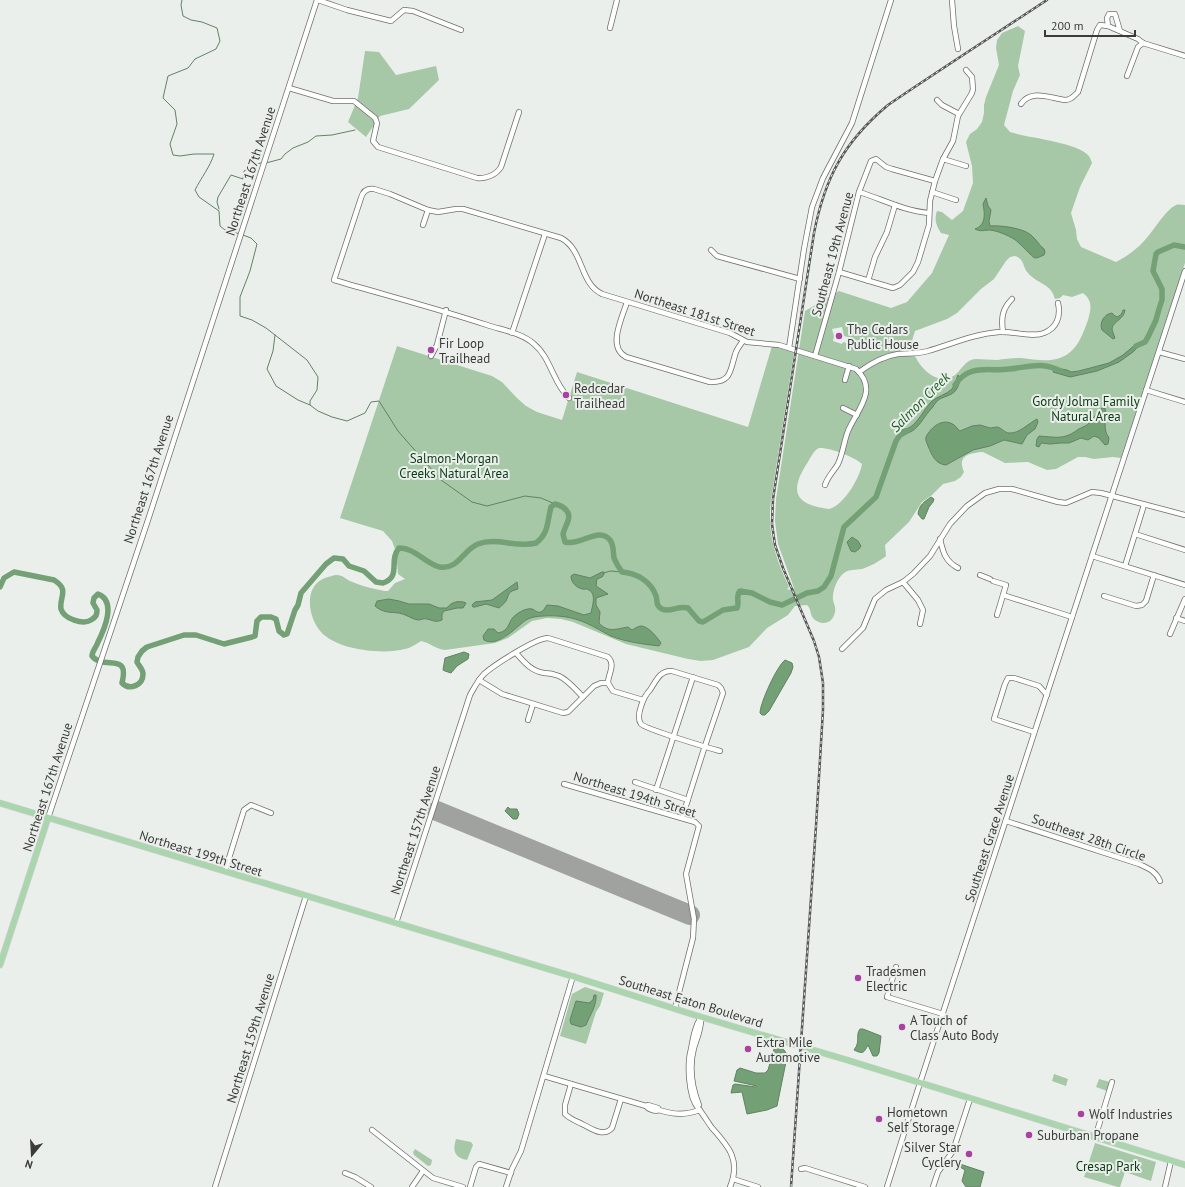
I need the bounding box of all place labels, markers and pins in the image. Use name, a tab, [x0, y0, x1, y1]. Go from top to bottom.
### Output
place label: The Cedars Public House	[847, 321, 919, 353]
marker: The Cedars Public House	[834, 331, 844, 341]
place label: Fir Loop Trailhead	[439, 335, 490, 367]
marker: Fir Loop Trailhead	[426, 345, 436, 355]
place label: Redcedar Trailhead	[574, 380, 625, 412]
marker: Redcedar Trailhead	[561, 390, 571, 400]
place label: Tradesmen Electric	[866, 963, 926, 995]
marker: Tradesmen Electric	[853, 973, 863, 983]
place label: A Touch of Class Auto Body	[910, 1012, 999, 1044]
marker: A Touch of Class Auto Body	[897, 1022, 907, 1032]
place label: Extra Mile Automotive	[756, 1034, 820, 1066]
marker: Extra Mile Automotive	[743, 1044, 753, 1054]
place label: Hometown Self Storage	[887, 1104, 955, 1136]
place label: Wolf Industries	[1089, 1106, 1172, 1123]
marker: Wolf Industries	[1076, 1109, 1086, 1119]
marker: Hometown Self Storage	[874, 1114, 884, 1124]
place label: Suburban Propane	[1037, 1127, 1139, 1144]
marker: Suburban Propane	[1024, 1130, 1034, 1140]
place label: Silver Star Cyclery	[904, 1139, 962, 1171]
marker: Silver Star Cyclery	[964, 1149, 974, 1159]

